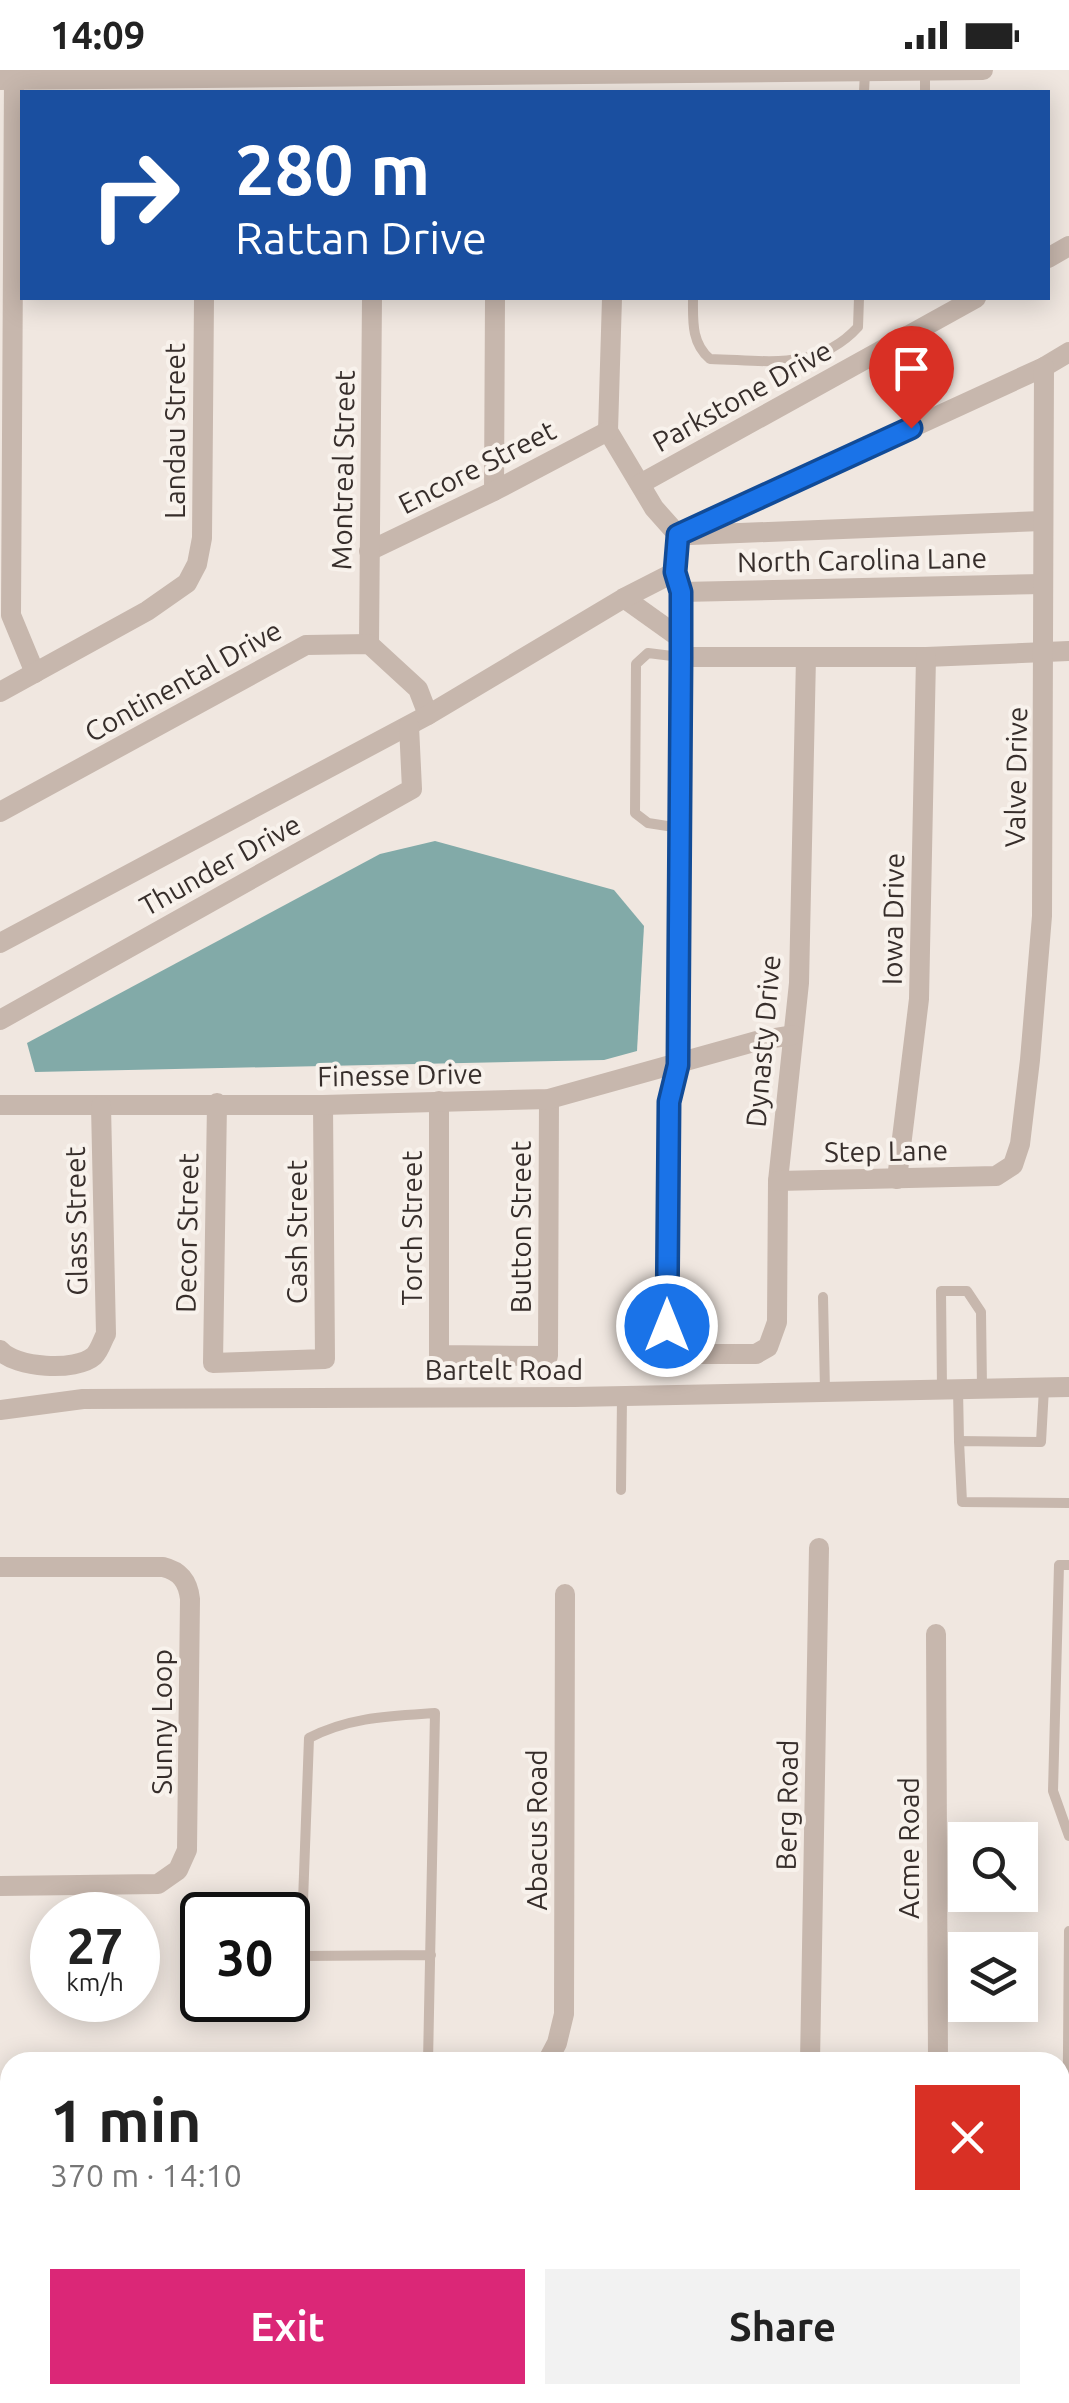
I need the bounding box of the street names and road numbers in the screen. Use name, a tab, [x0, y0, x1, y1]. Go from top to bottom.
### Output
street label: Parkstone Drive	[647, 334, 836, 457]
street label: Landau Street	[159, 343, 190, 519]
street label: Montreal Street	[325, 370, 360, 570]
street label: Encore Street	[393, 414, 560, 519]
street label: North Carolina Lane	[737, 542, 987, 577]
street label: Continental Drive	[79, 614, 286, 747]
street label: Valve Drive	[999, 706, 1032, 848]
street label: Thunder Drive	[134, 808, 305, 921]
street label: Iowa Drive	[876, 853, 909, 985]
street label: Dynasty Drive	[740, 953, 785, 1128]
street label: Finesse Drive	[317, 1058, 483, 1091]
street label: Step Lane	[824, 1134, 948, 1167]
street label: Button Street	[505, 1141, 536, 1313]
street label: Glass Street	[59, 1146, 92, 1296]
street label: Torch Street	[396, 1151, 427, 1305]
street label: Decor Street	[170, 1153, 203, 1313]
street label: Cash Street	[281, 1160, 312, 1304]
street label: Bartelt Road	[425, 1354, 583, 1385]
street label: Sunny Loop	[146, 1649, 177, 1795]
street label: Berg Road	[770, 1739, 803, 1871]
street label: Abacus Road	[521, 1749, 552, 1911]
street label: Acme Road	[893, 1777, 924, 1919]

